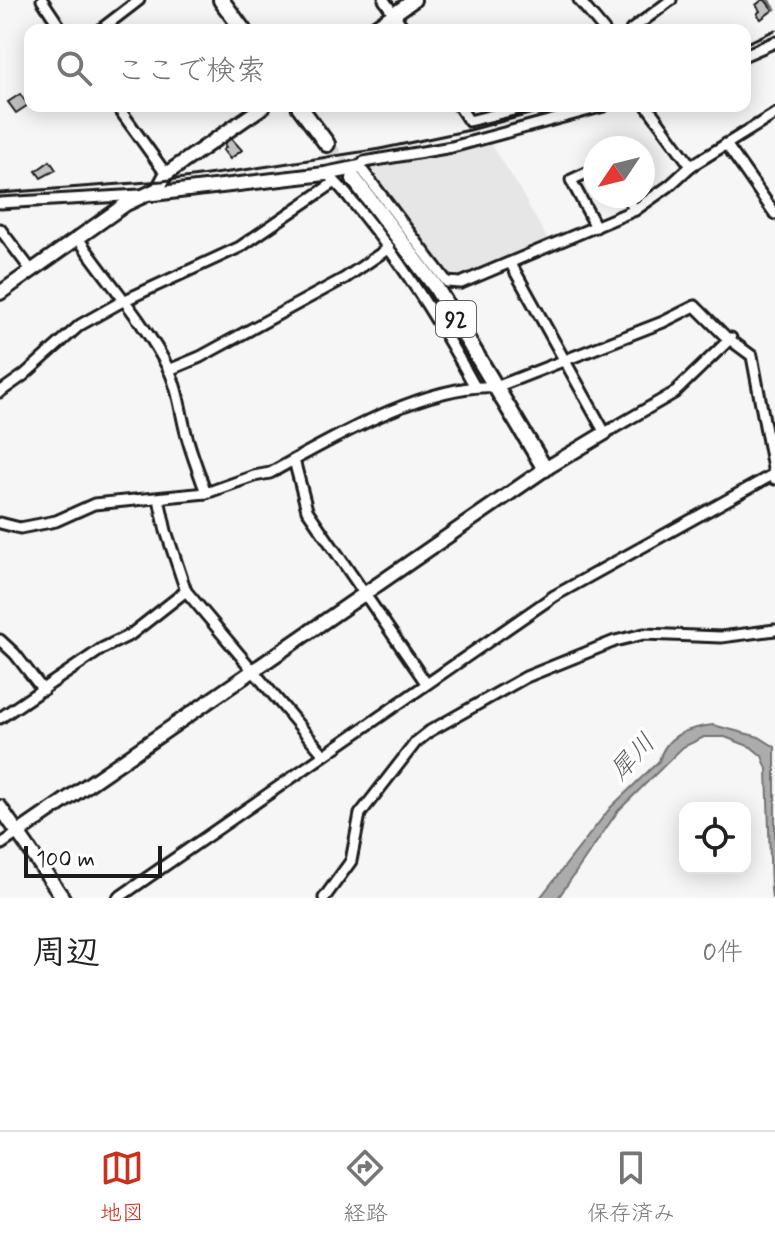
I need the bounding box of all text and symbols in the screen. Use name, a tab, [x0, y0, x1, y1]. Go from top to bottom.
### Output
search box	[24, 24, 751, 112]
icon: search	[52, 46, 96, 90]
text: ここで検索	[116, 52, 266, 91]
north arrow	[583, 136, 655, 208]
road number: 92	[436, 301, 476, 337]
water label: 犀川	[603, 727, 664, 788]
map controls	[679, 802, 751, 874]
button: locate	[679, 802, 751, 874]
scale bar	[24, 842, 162, 878]
text: 100 m	[36, 846, 95, 874]
text: 周辺	[32, 931, 100, 976]
text: 0件	[702, 936, 743, 970]
tab: 地図	[100, 1146, 144, 1228]
tab: 経路	[343, 1146, 387, 1228]
tab: 保存済み	[587, 1146, 675, 1228]

